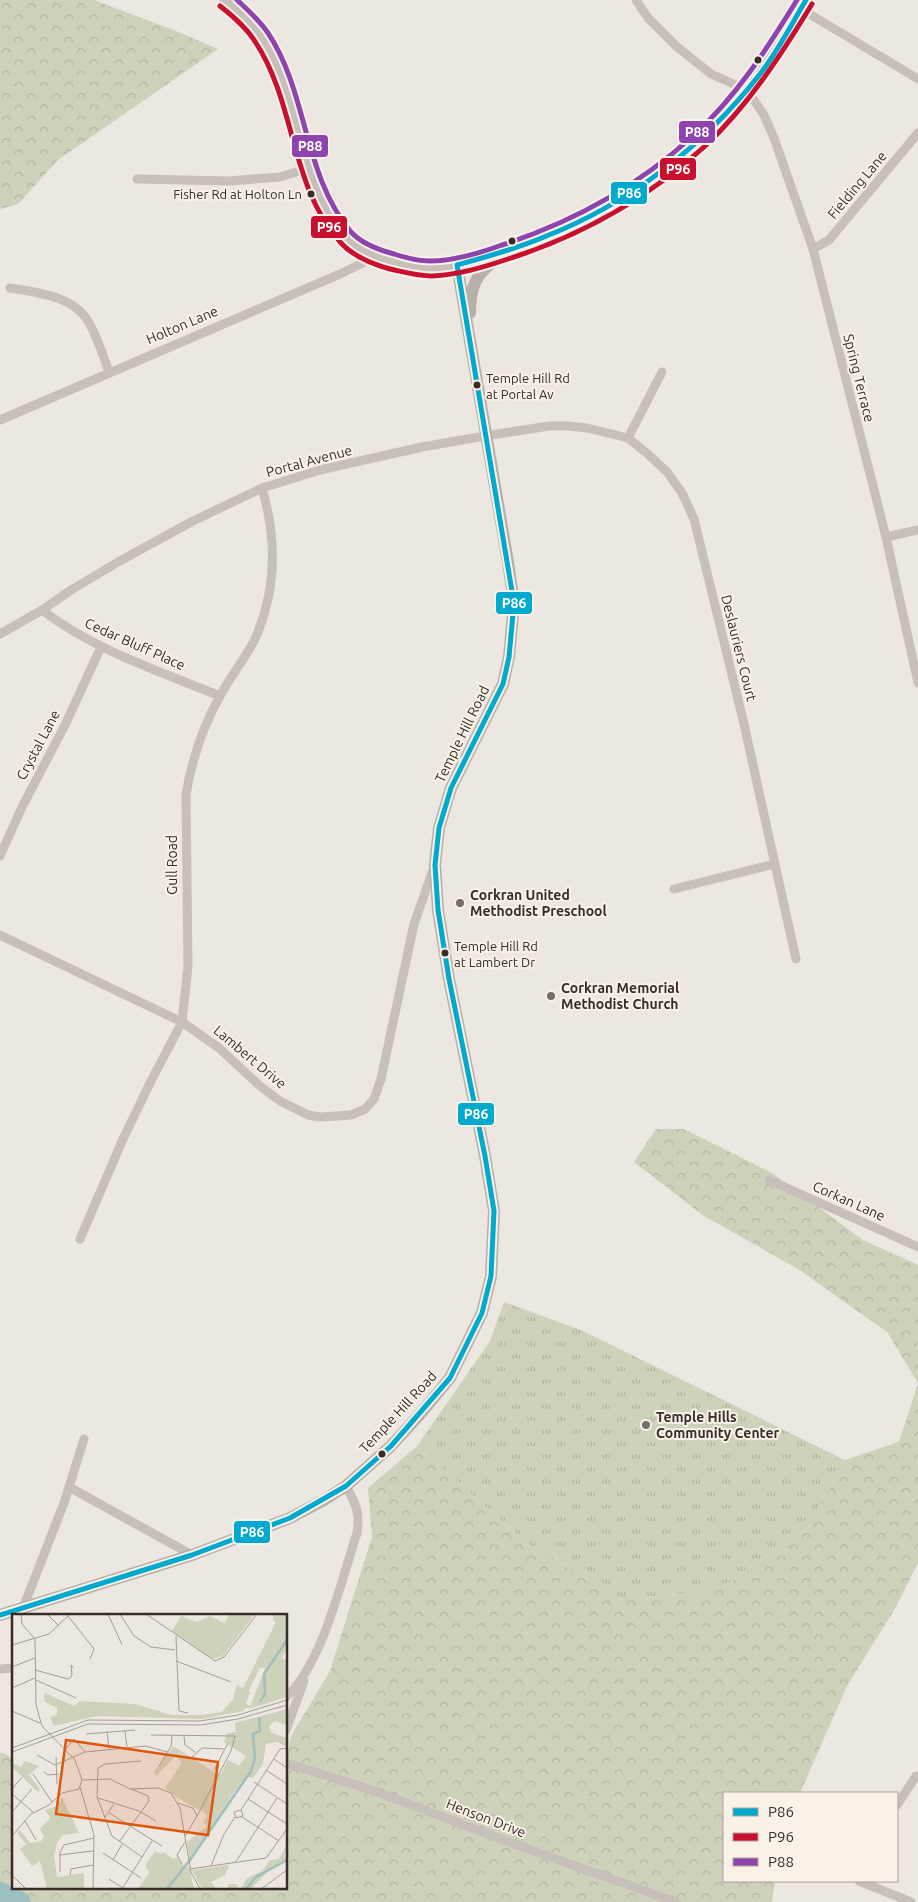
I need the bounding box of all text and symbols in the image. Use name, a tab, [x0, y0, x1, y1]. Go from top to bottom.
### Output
unlabelled marker	[753, 55, 763, 65]
line badge: P88	[678, 120, 716, 144]
text: P88	[685, 124, 709, 140]
line badge: P88	[291, 134, 329, 158]
text: P88	[298, 138, 322, 154]
street label: Fielding Lane	[824, 148, 890, 222]
line badge: P96	[659, 157, 697, 181]
text: P96	[666, 161, 690, 177]
line badge: P86	[610, 181, 648, 205]
text: P86	[617, 185, 641, 201]
place label: Fisher Rd at Holton Ln	[173, 187, 302, 201]
marker: Fisher Rd at Holton Ln	[306, 189, 316, 199]
line badge: P96	[310, 215, 348, 239]
text: P96	[317, 219, 341, 235]
unlabelled marker	[507, 236, 517, 246]
street label: Holton Lane	[144, 303, 220, 347]
street label: Spring Terrace	[840, 332, 878, 424]
place label: Temple Hill Rd at Portal Av	[486, 371, 570, 401]
marker: Temple Hill Rd at Portal Av	[472, 380, 482, 390]
street label: Portal Avenue	[264, 442, 354, 480]
line badge: P86	[495, 591, 533, 615]
street label: Deslauriers Court	[718, 593, 760, 703]
text: P86	[502, 595, 526, 611]
street label: Cedar Bluff Place	[82, 615, 188, 673]
street label: Temple Hill Road	[432, 683, 492, 785]
street label: Crystal Lane	[13, 707, 63, 783]
street label: Gull Road	[164, 835, 180, 895]
place label: Corkran United Methodist Preschool	[470, 887, 607, 919]
marker: Corkran United Methodist Preschool	[454, 897, 466, 909]
place label: Temple Hill Rd at Lambert Dr	[454, 939, 538, 969]
marker: Temple Hill Rd at Lambert Dr	[440, 948, 450, 958]
place label: Corkran Memorial Methodist Church	[561, 980, 679, 1012]
marker: Corkran Memorial Methodist Church	[545, 990, 557, 1002]
street label: Lambert Drive	[211, 1022, 289, 1092]
line badge: P86	[457, 1102, 495, 1126]
text: P86	[464, 1106, 488, 1122]
street label: Corkan Lane	[810, 1178, 888, 1224]
street label: Temple Hill Road	[356, 1368, 440, 1456]
place label: Temple Hills Community Center	[656, 1409, 779, 1441]
marker: Temple Hills Community Center	[640, 1419, 652, 1431]
unlabelled marker	[377, 1449, 387, 1459]
line badge: P86	[233, 1520, 271, 1544]
text: P86	[240, 1524, 264, 1540]
inset map	[12, 1614, 288, 1890]
legend	[723, 1792, 898, 1882]
street label: Henson Drive	[444, 1795, 528, 1841]
text: P86	[768, 1803, 794, 1820]
text: P96	[768, 1828, 794, 1845]
text: P88	[768, 1853, 794, 1870]

